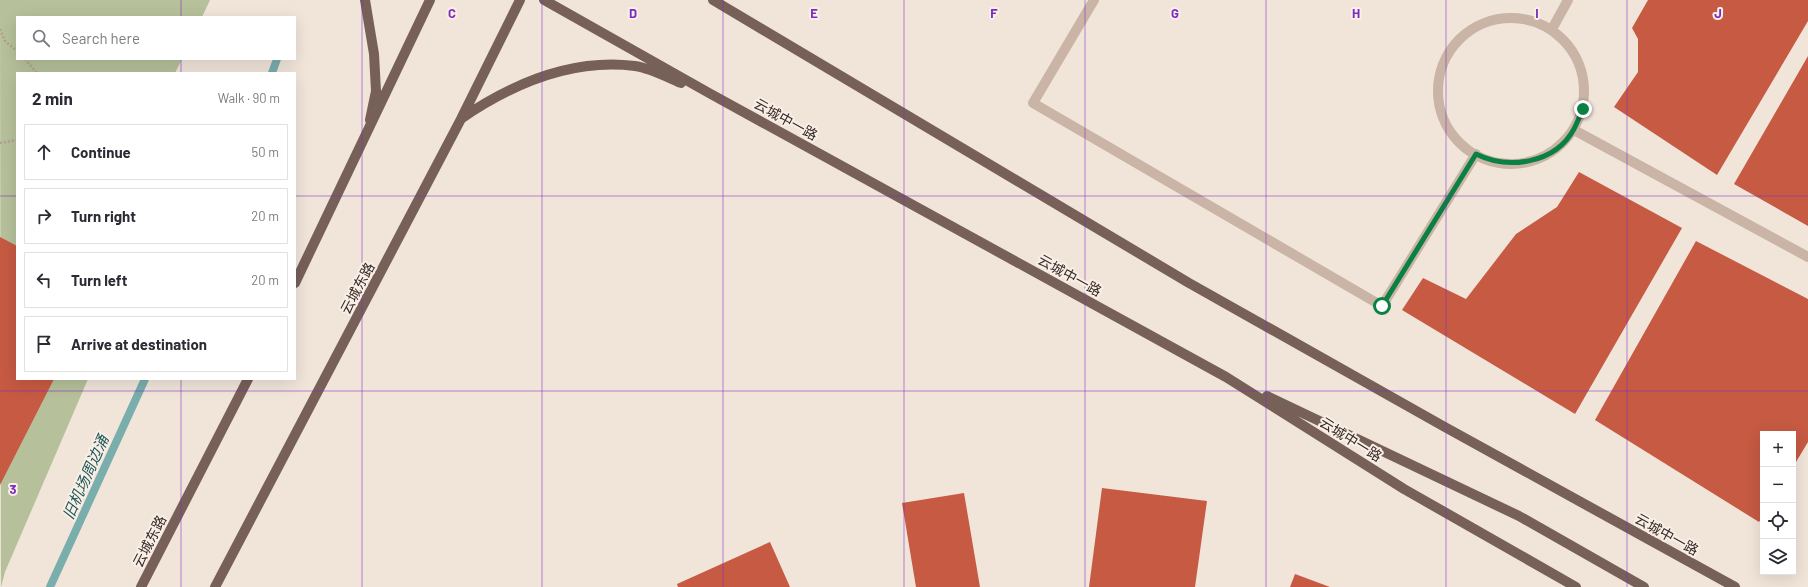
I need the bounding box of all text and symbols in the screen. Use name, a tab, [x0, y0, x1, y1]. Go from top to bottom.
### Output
text: C	[448, 5, 456, 21]
text: D	[629, 5, 637, 21]
text: E	[810, 5, 818, 21]
text: F	[990, 5, 998, 21]
text: G	[1171, 5, 1179, 21]
text: H	[1352, 5, 1360, 21]
text: I	[1535, 5, 1539, 21]
text: J	[1714, 5, 1722, 21]
search box	[16, 16, 296, 60]
icon: search	[30, 27, 52, 49]
text: Search here	[62, 29, 140, 47]
text: 2 min	[32, 88, 73, 108]
text: Walk · 90 m	[218, 90, 280, 106]
street label: 云城中一路	[751, 95, 821, 143]
route end	[1574, 100, 1592, 118]
icon: ahead	[33, 141, 55, 163]
text: Continue	[71, 143, 131, 161]
text: 50 m	[252, 144, 279, 160]
icon: right	[33, 205, 55, 227]
text: Turn right	[71, 207, 136, 225]
text: 20 m	[251, 208, 279, 224]
street label: 云城中一路	[1035, 251, 1105, 299]
street label: 云城东路	[336, 259, 378, 317]
icon: left	[33, 269, 55, 291]
text: Turn left	[71, 271, 127, 289]
text: 20 m	[251, 272, 279, 288]
route start	[1373, 297, 1391, 315]
icon: arrive	[33, 333, 55, 355]
text: Arrive at destination	[71, 335, 207, 353]
street label: 云城中一路	[1317, 413, 1385, 465]
water label: 旧机场周边涌	[58, 430, 112, 522]
map controls	[1760, 431, 1796, 575]
button: +	[1760, 431, 1796, 467]
button: −	[1760, 467, 1796, 503]
text: 3	[9, 481, 17, 497]
button: locate	[1760, 503, 1796, 539]
street label: 云城中一路	[1632, 510, 1702, 558]
street label: 云城东路	[129, 512, 169, 570]
button: layers	[1760, 539, 1796, 575]

